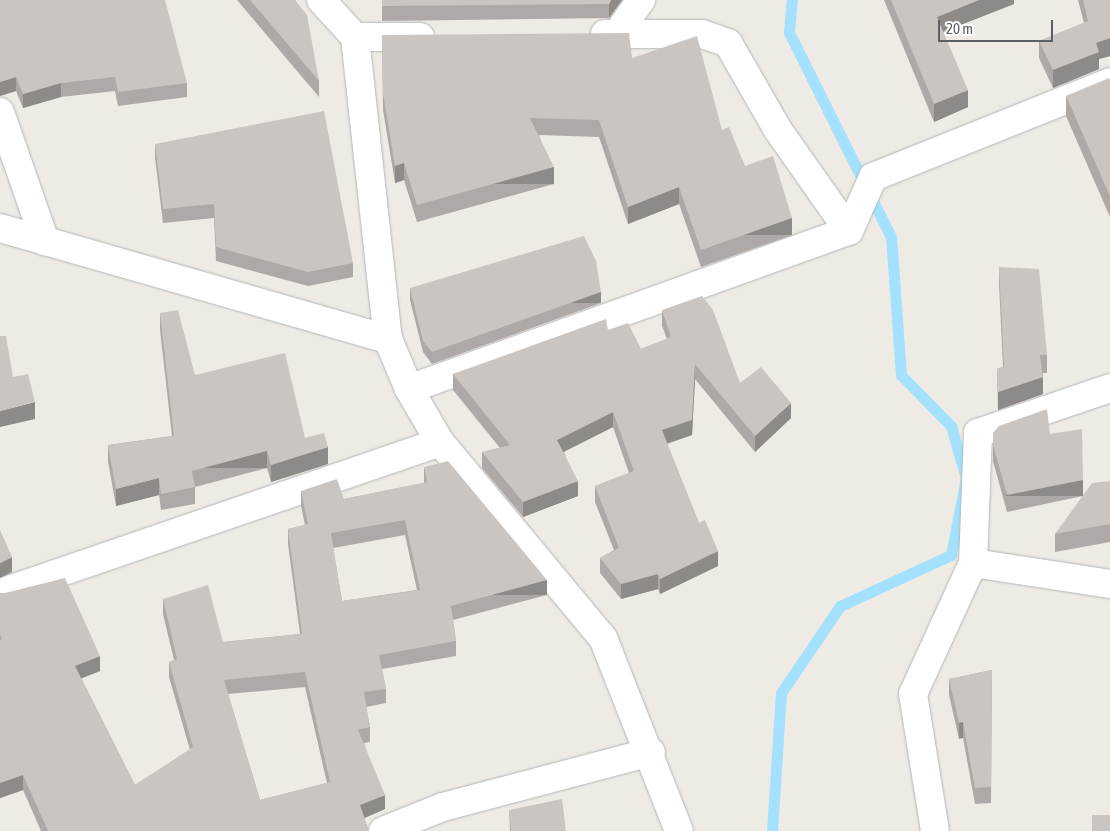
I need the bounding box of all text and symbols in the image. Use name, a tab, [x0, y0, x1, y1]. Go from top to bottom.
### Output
scale bar	[940, 10, 1055, 42]
text: 20 m	[946, 20, 973, 37]

